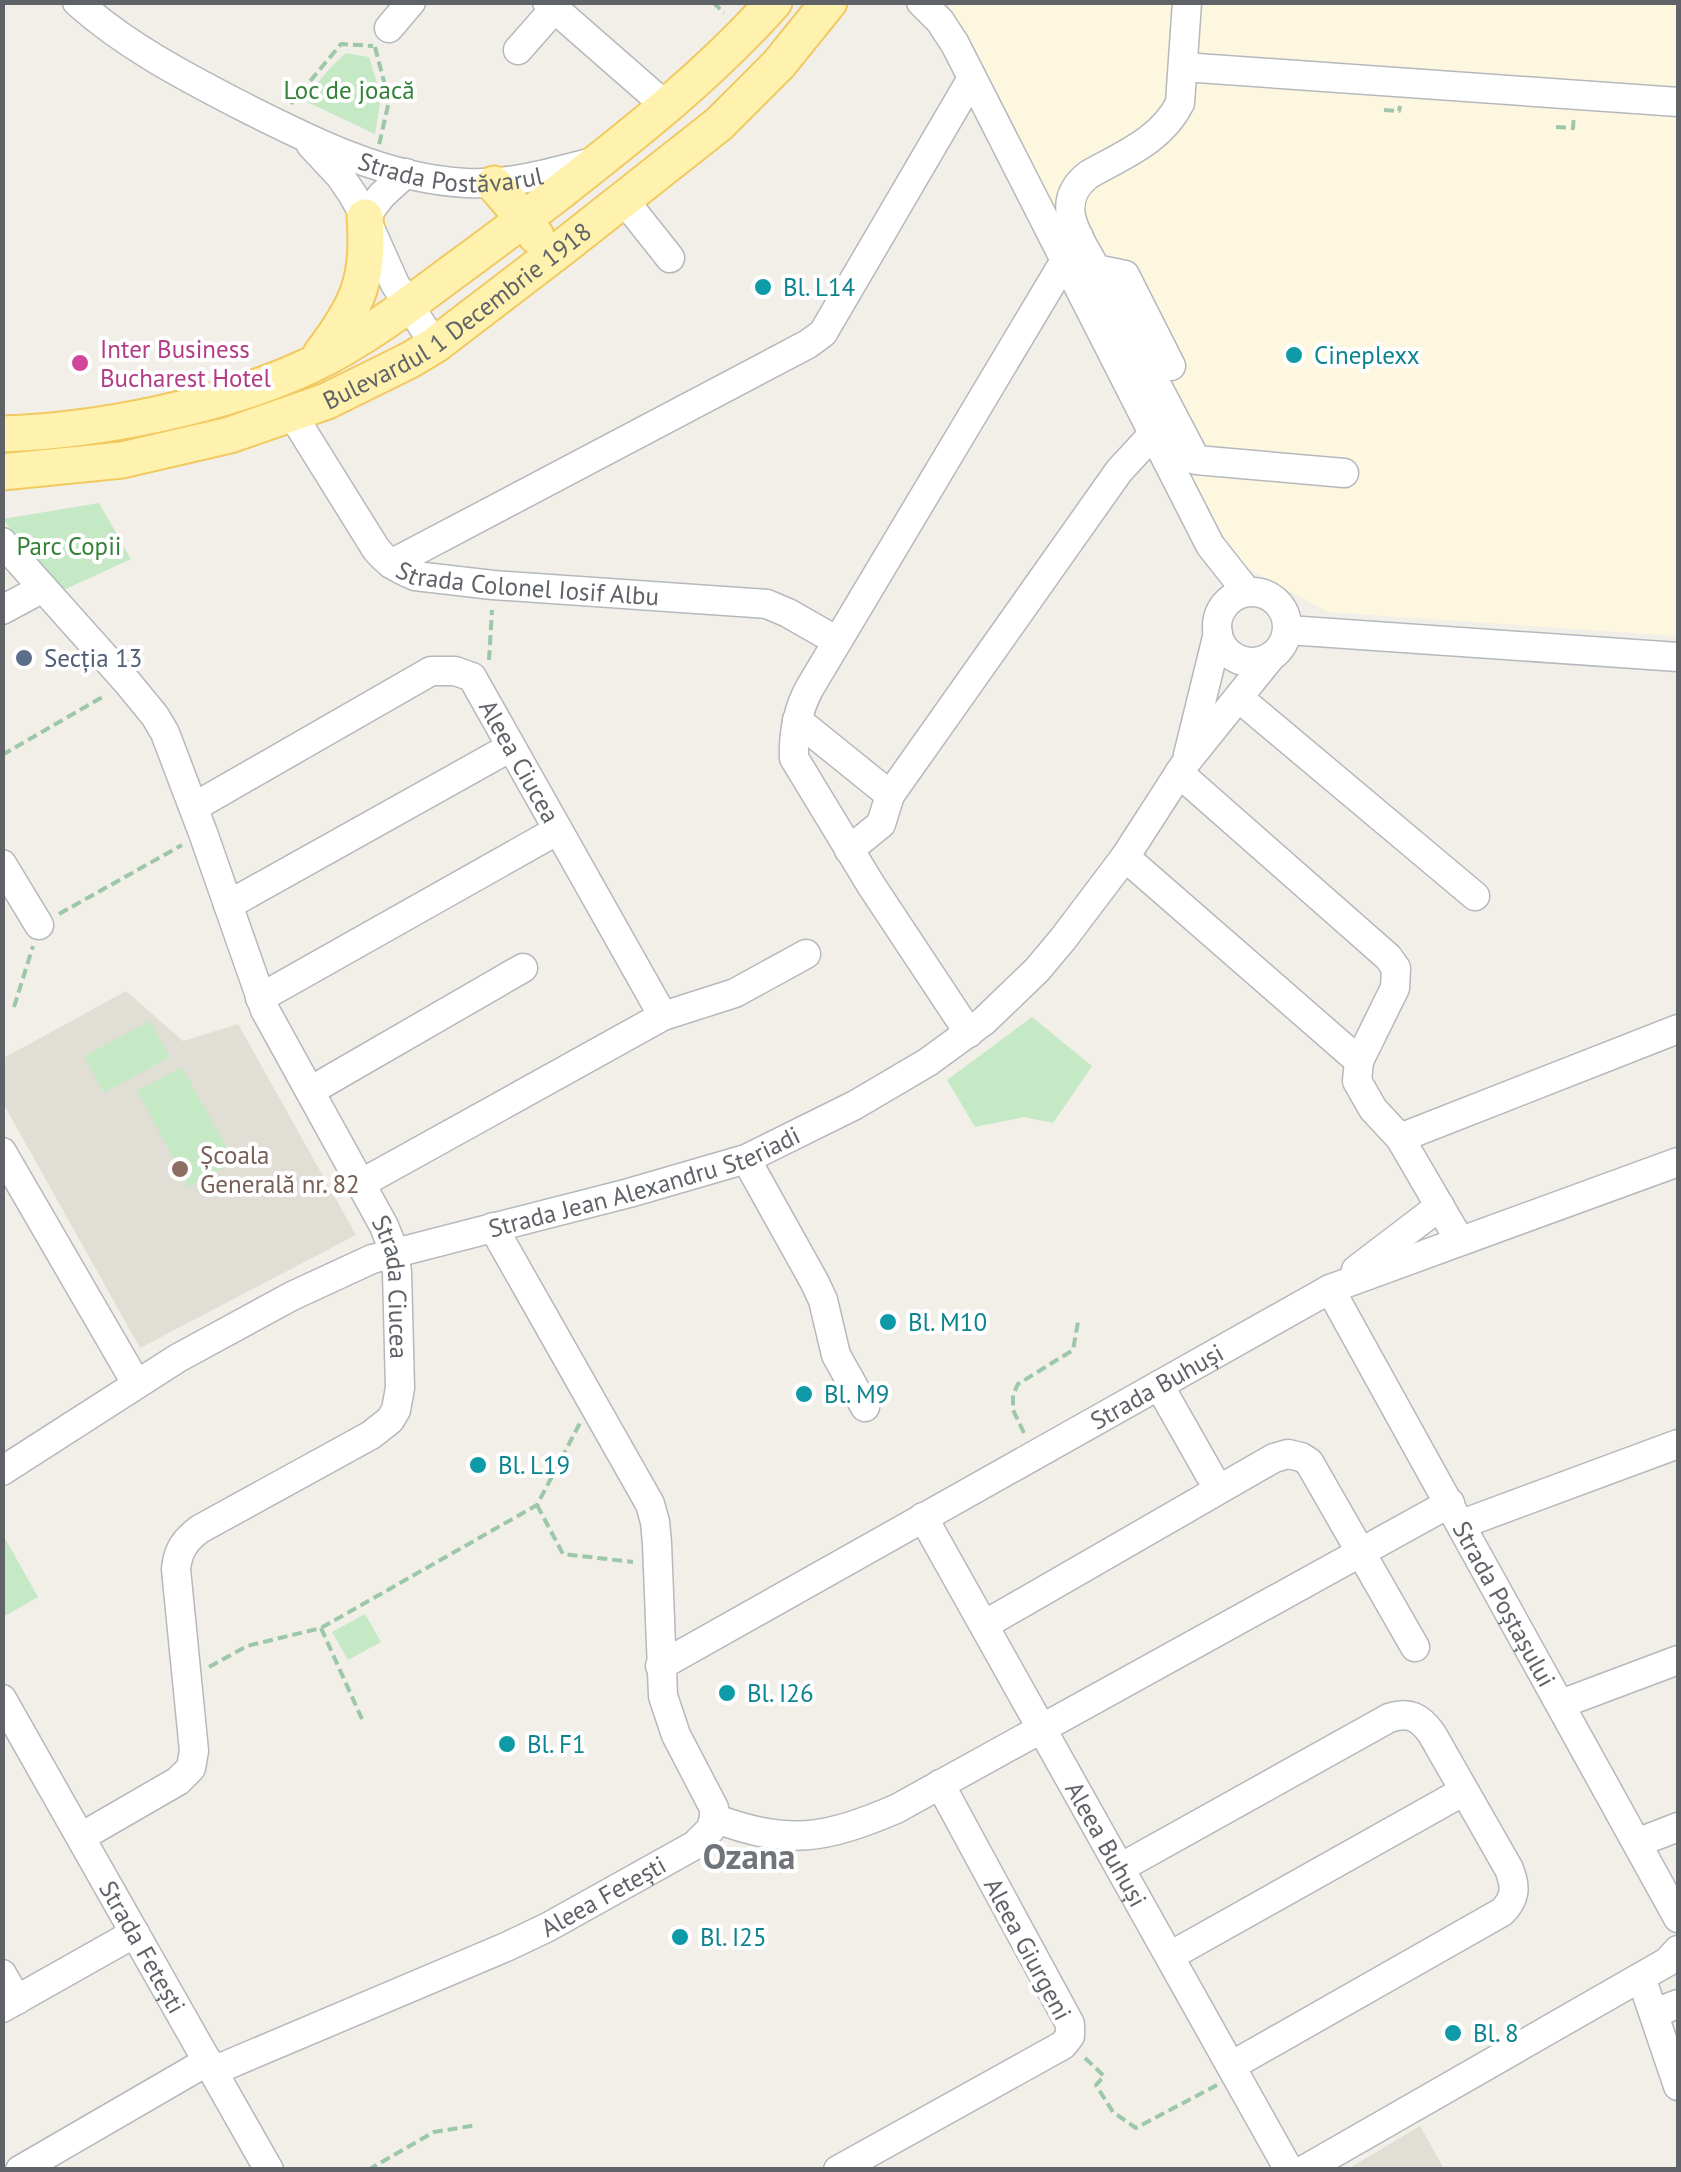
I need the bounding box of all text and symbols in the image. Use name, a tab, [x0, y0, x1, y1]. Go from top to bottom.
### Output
park label: Loc de joacă	[283, 74, 415, 106]
street label: Strada Postăvarul	[354, 145, 547, 199]
street label: Bulevardul 1 Decembrie 1918	[317, 215, 598, 417]
place label: Bl. L14	[783, 271, 856, 303]
marker: Bl. L14	[752, 276, 774, 298]
place label: Inter Business Bucharest Hotel	[100, 333, 271, 394]
place label: Cineplexx	[1314, 339, 1420, 371]
marker: Cineplexx	[1283, 344, 1305, 366]
marker: Inter Business Bucharest Hotel	[69, 352, 91, 374]
park label: Parc Copii	[16, 530, 122, 562]
street label: Strada Colonel Iosif Albu	[391, 554, 660, 612]
place label: Secția 13	[44, 642, 142, 674]
marker: Secția 13	[13, 647, 35, 669]
street label: Aleea Ciucea	[472, 694, 567, 829]
street label: Strada Jean Alexandru Steriadi	[485, 1119, 805, 1244]
place label: Școala Generală nr. 82	[200, 1139, 360, 1200]
marker: Școala Generală nr. 82	[169, 1158, 191, 1180]
street label: Strada Ciucea	[365, 1209, 415, 1359]
place label: Bl. M10	[908, 1306, 987, 1338]
marker: Bl. M10	[877, 1311, 899, 1333]
street label: Strada Buhuși	[1085, 1336, 1229, 1437]
place label: Bl. M9	[824, 1378, 889, 1410]
marker: Bl. M9	[793, 1383, 815, 1405]
place label: Bl. L19	[498, 1449, 570, 1481]
marker: Bl. L19	[467, 1454, 489, 1476]
street label: Strada Poștașului	[1446, 1515, 1563, 1693]
place label: Bl. I26	[747, 1677, 814, 1709]
marker: Bl. I26	[716, 1682, 738, 1704]
place label: Bl. F1	[527, 1728, 586, 1760]
marker: Bl. F1	[496, 1733, 518, 1755]
street label: Aleea Buhuși	[1058, 1776, 1154, 1912]
district label: Ozana	[703, 1833, 795, 1879]
street label: Aleea Fetești	[535, 1848, 672, 1944]
street label: Aleea Giurgeni	[977, 1872, 1079, 2026]
street label: Strada Fetești	[92, 1875, 193, 2019]
place label: Bl. I25	[700, 1921, 767, 1953]
marker: Bl. I25	[669, 1926, 691, 1948]
place label: Bl. 8	[1473, 2017, 1519, 2049]
marker: Bl. 8	[1442, 2022, 1464, 2044]

